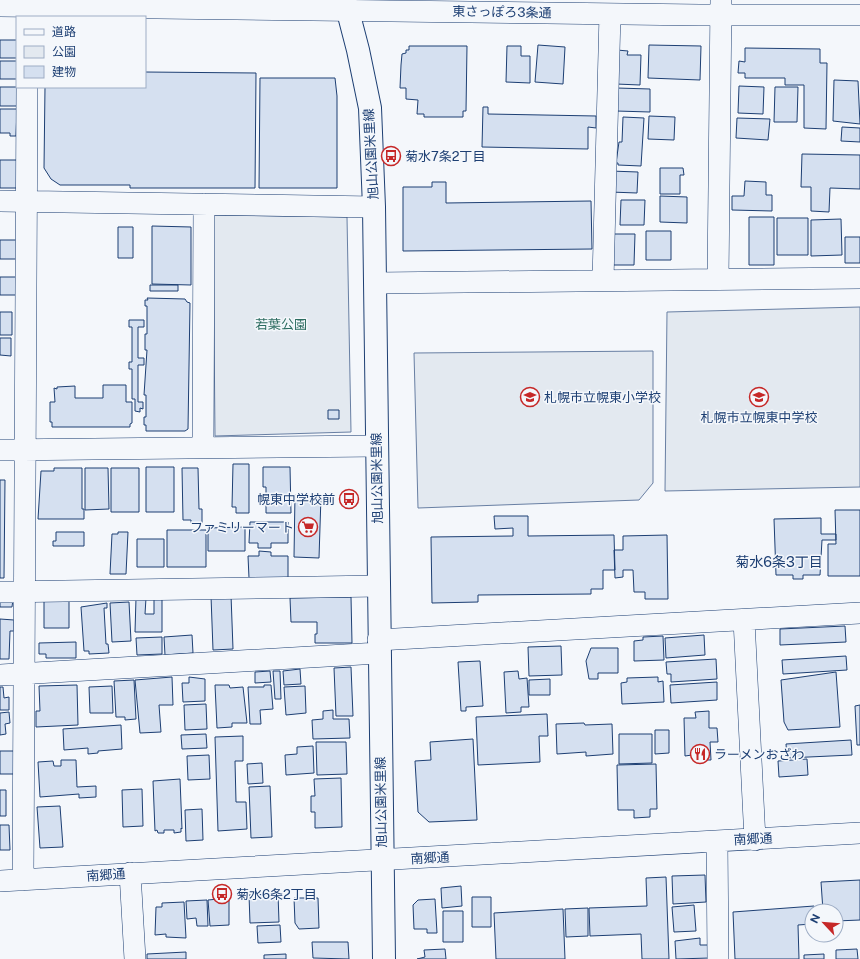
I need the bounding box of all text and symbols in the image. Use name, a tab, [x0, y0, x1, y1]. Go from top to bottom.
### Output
street label: 東さっぽろ3条通	[452, 4, 552, 20]
legend	[16, 16, 146, 88]
text: 道路	[52, 25, 76, 39]
text: 公園	[52, 45, 76, 59]
text: 建物	[52, 65, 76, 79]
street label: 旭山公園米里線	[361, 108, 381, 200]
bus stop icon: 菊水7条2丁目	[380, 145, 402, 167]
place label: 菊水7条2丁目	[405, 149, 486, 164]
park label: 若葉公園	[255, 317, 307, 332]
school or university icon: 札幌市立幌東小学校	[519, 386, 541, 408]
school or university icon: 札幌市立幌東中学校	[748, 386, 770, 408]
place label: 札幌市立幌東小学校	[544, 390, 661, 405]
place label: 札幌市立幌東中学校	[700, 410, 818, 425]
street label: 旭山公園米里線	[369, 432, 385, 524]
bus stop icon: 幌東中学校前	[338, 488, 360, 510]
place label: 幌東中学校前	[257, 492, 335, 507]
supermarket icon: ファミリーマート	[297, 516, 319, 538]
place label: ファミリーマート	[190, 520, 294, 535]
district label: 菊水6条3丁目	[735, 554, 823, 570]
restaurant icon: ラーメンおざわ	[689, 743, 711, 765]
place label: ラーメンおざわ	[714, 747, 804, 762]
street label: 旭山公園米里線	[373, 756, 389, 848]
street label: 南郷通	[733, 830, 773, 848]
street label: 南郷通	[410, 849, 450, 867]
street label: 南郷通	[86, 866, 126, 884]
bus stop icon: 菊水6条2丁目	[211, 883, 233, 905]
place label: 菊水6条2丁目	[236, 887, 317, 902]
north arrow	[804, 903, 844, 943]
text: N	[808, 912, 822, 925]

